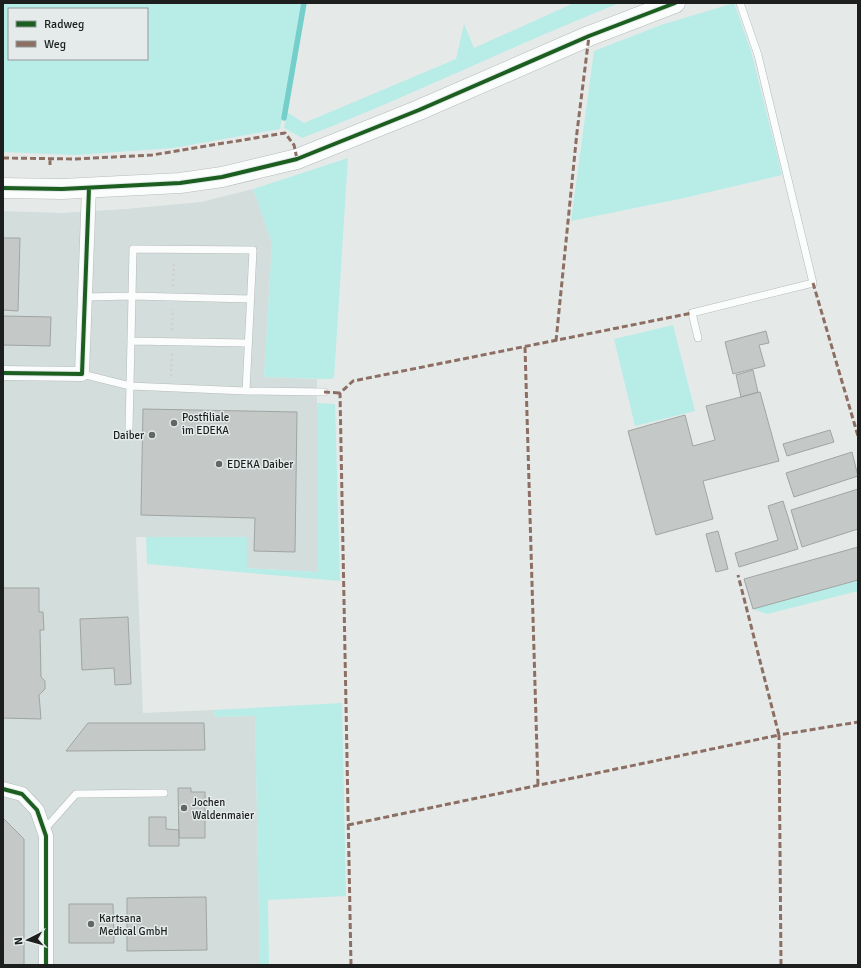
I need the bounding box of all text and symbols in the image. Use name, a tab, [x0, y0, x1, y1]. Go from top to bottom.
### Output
legend	[8, 8, 148, 60]
text: Radweg	[44, 17, 84, 32]
text: Weg	[44, 37, 66, 52]
place label: Postfiliale im EDEKA	[182, 411, 229, 437]
marker: Postfiliale im EDEKA	[169, 418, 179, 428]
place label: Daiber	[113, 429, 144, 442]
marker: Daiber	[147, 430, 157, 440]
place label: EDEKA Daiber	[227, 458, 293, 471]
marker: EDEKA Daiber	[214, 459, 224, 469]
place label: Jochen Waldenmaier	[192, 796, 254, 822]
marker: Jochen Waldenmaier	[179, 803, 189, 813]
place label: Kartsana Medical GmbH	[99, 912, 168, 938]
marker: Kartsana Medical GmbH	[86, 919, 96, 929]
north arrow	[8, 920, 48, 960]
text: N	[12, 937, 25, 945]

